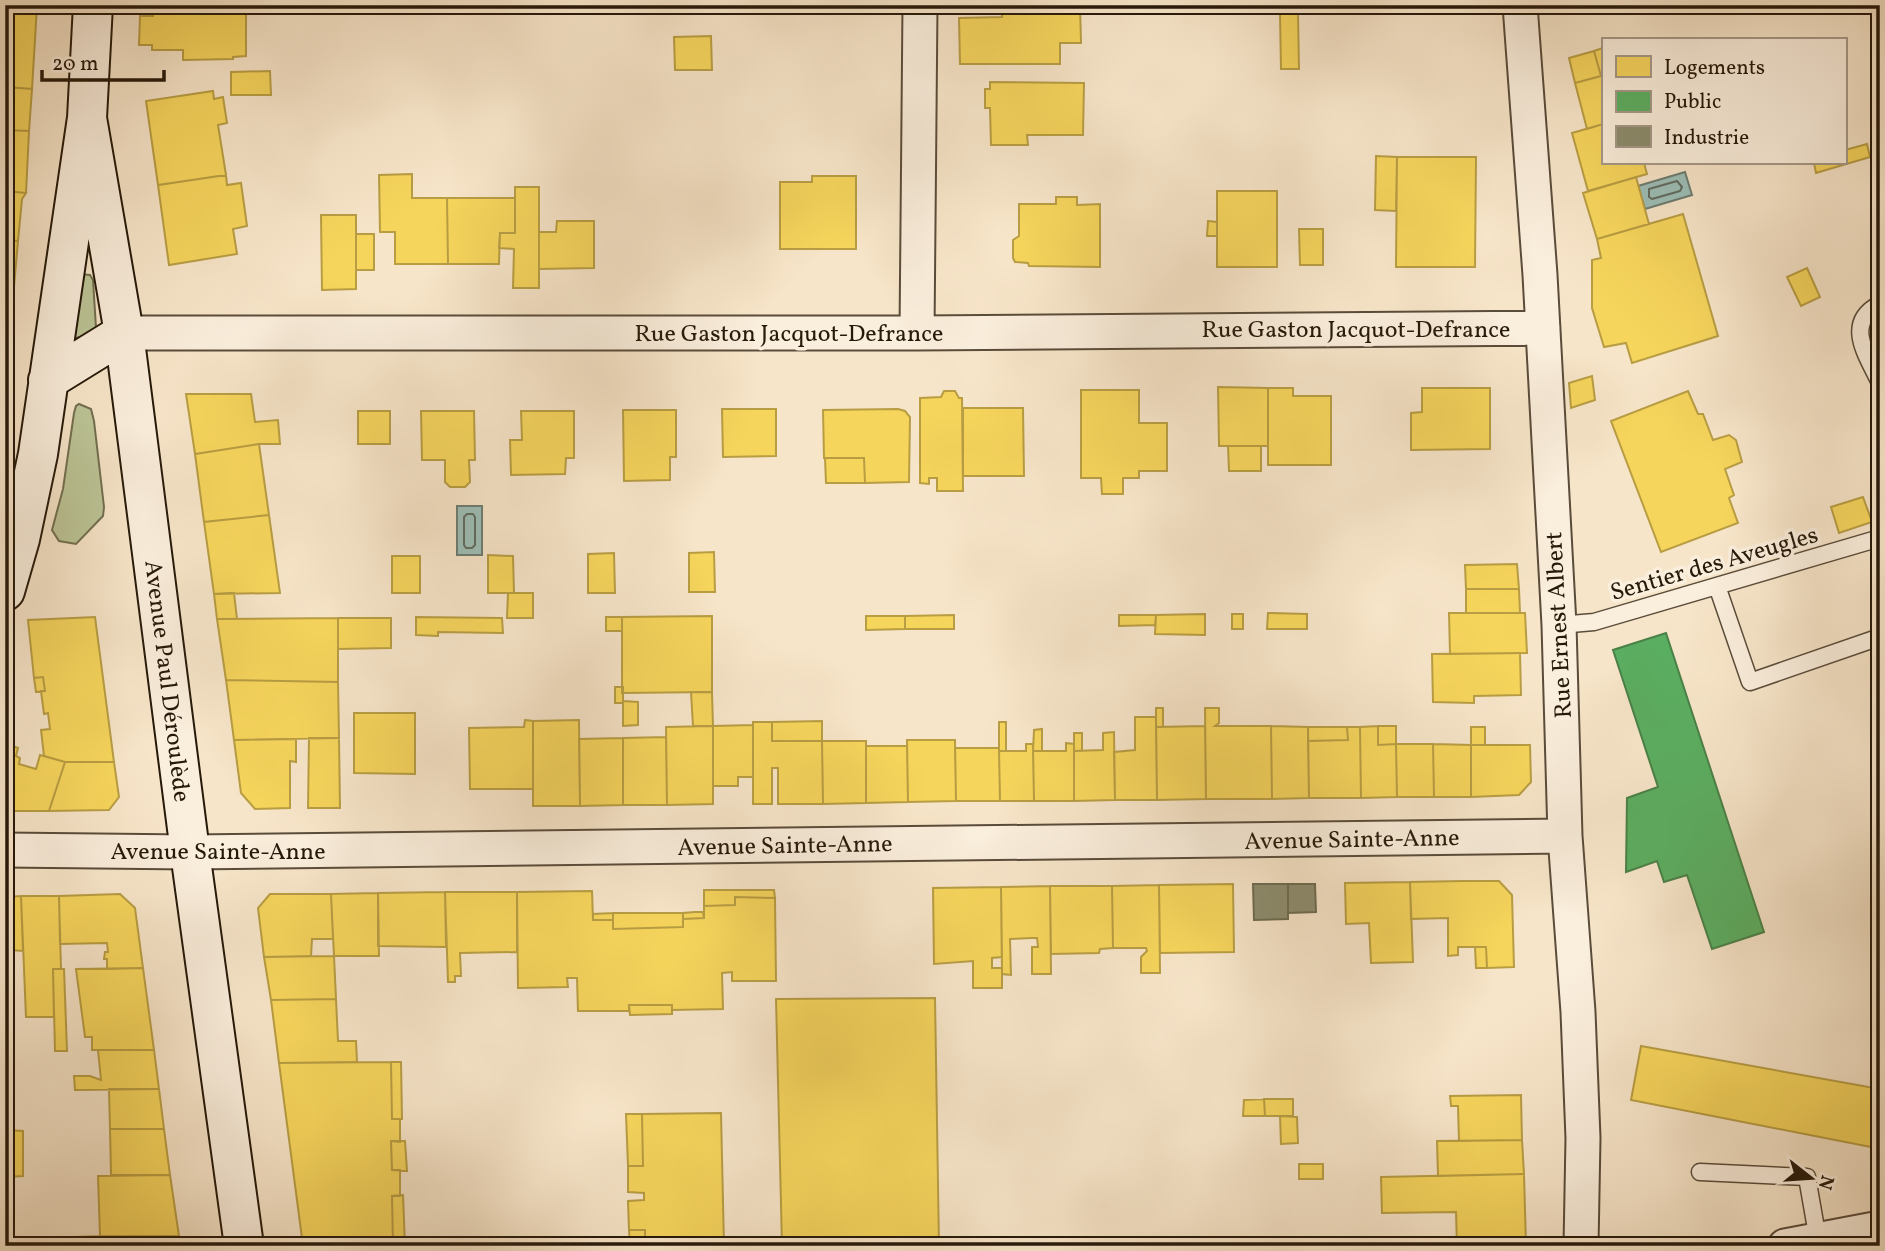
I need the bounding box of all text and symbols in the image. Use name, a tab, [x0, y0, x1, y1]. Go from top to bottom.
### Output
scale bar	[42, 38, 164, 82]
legend	[1602, 38, 1846, 164]
text: 20 m	[52, 50, 98, 79]
text: Logements	[1664, 54, 1765, 83]
text: Public	[1664, 88, 1721, 117]
text: Industrie	[1664, 124, 1749, 153]
street label: Rue Gaston Jacquot-Defrance	[1202, 314, 1510, 348]
street label: Rue Gaston Jacquot-Defrance	[635, 318, 943, 352]
street label: Sentier des Aveugles	[1607, 519, 1822, 611]
street label: Rue Ernest Albert	[1538, 531, 1582, 719]
street label: Avenue Paul Déroulède	[134, 558, 198, 804]
street label: Avenue Sainte-Anne	[1244, 822, 1460, 860]
street label: Avenue Sainte-Anne	[677, 828, 893, 866]
street label: Avenue Sainte-Anne	[110, 836, 326, 870]
north arrow	[1776, 1142, 1846, 1212]
text: N	[1811, 1172, 1840, 1193]

